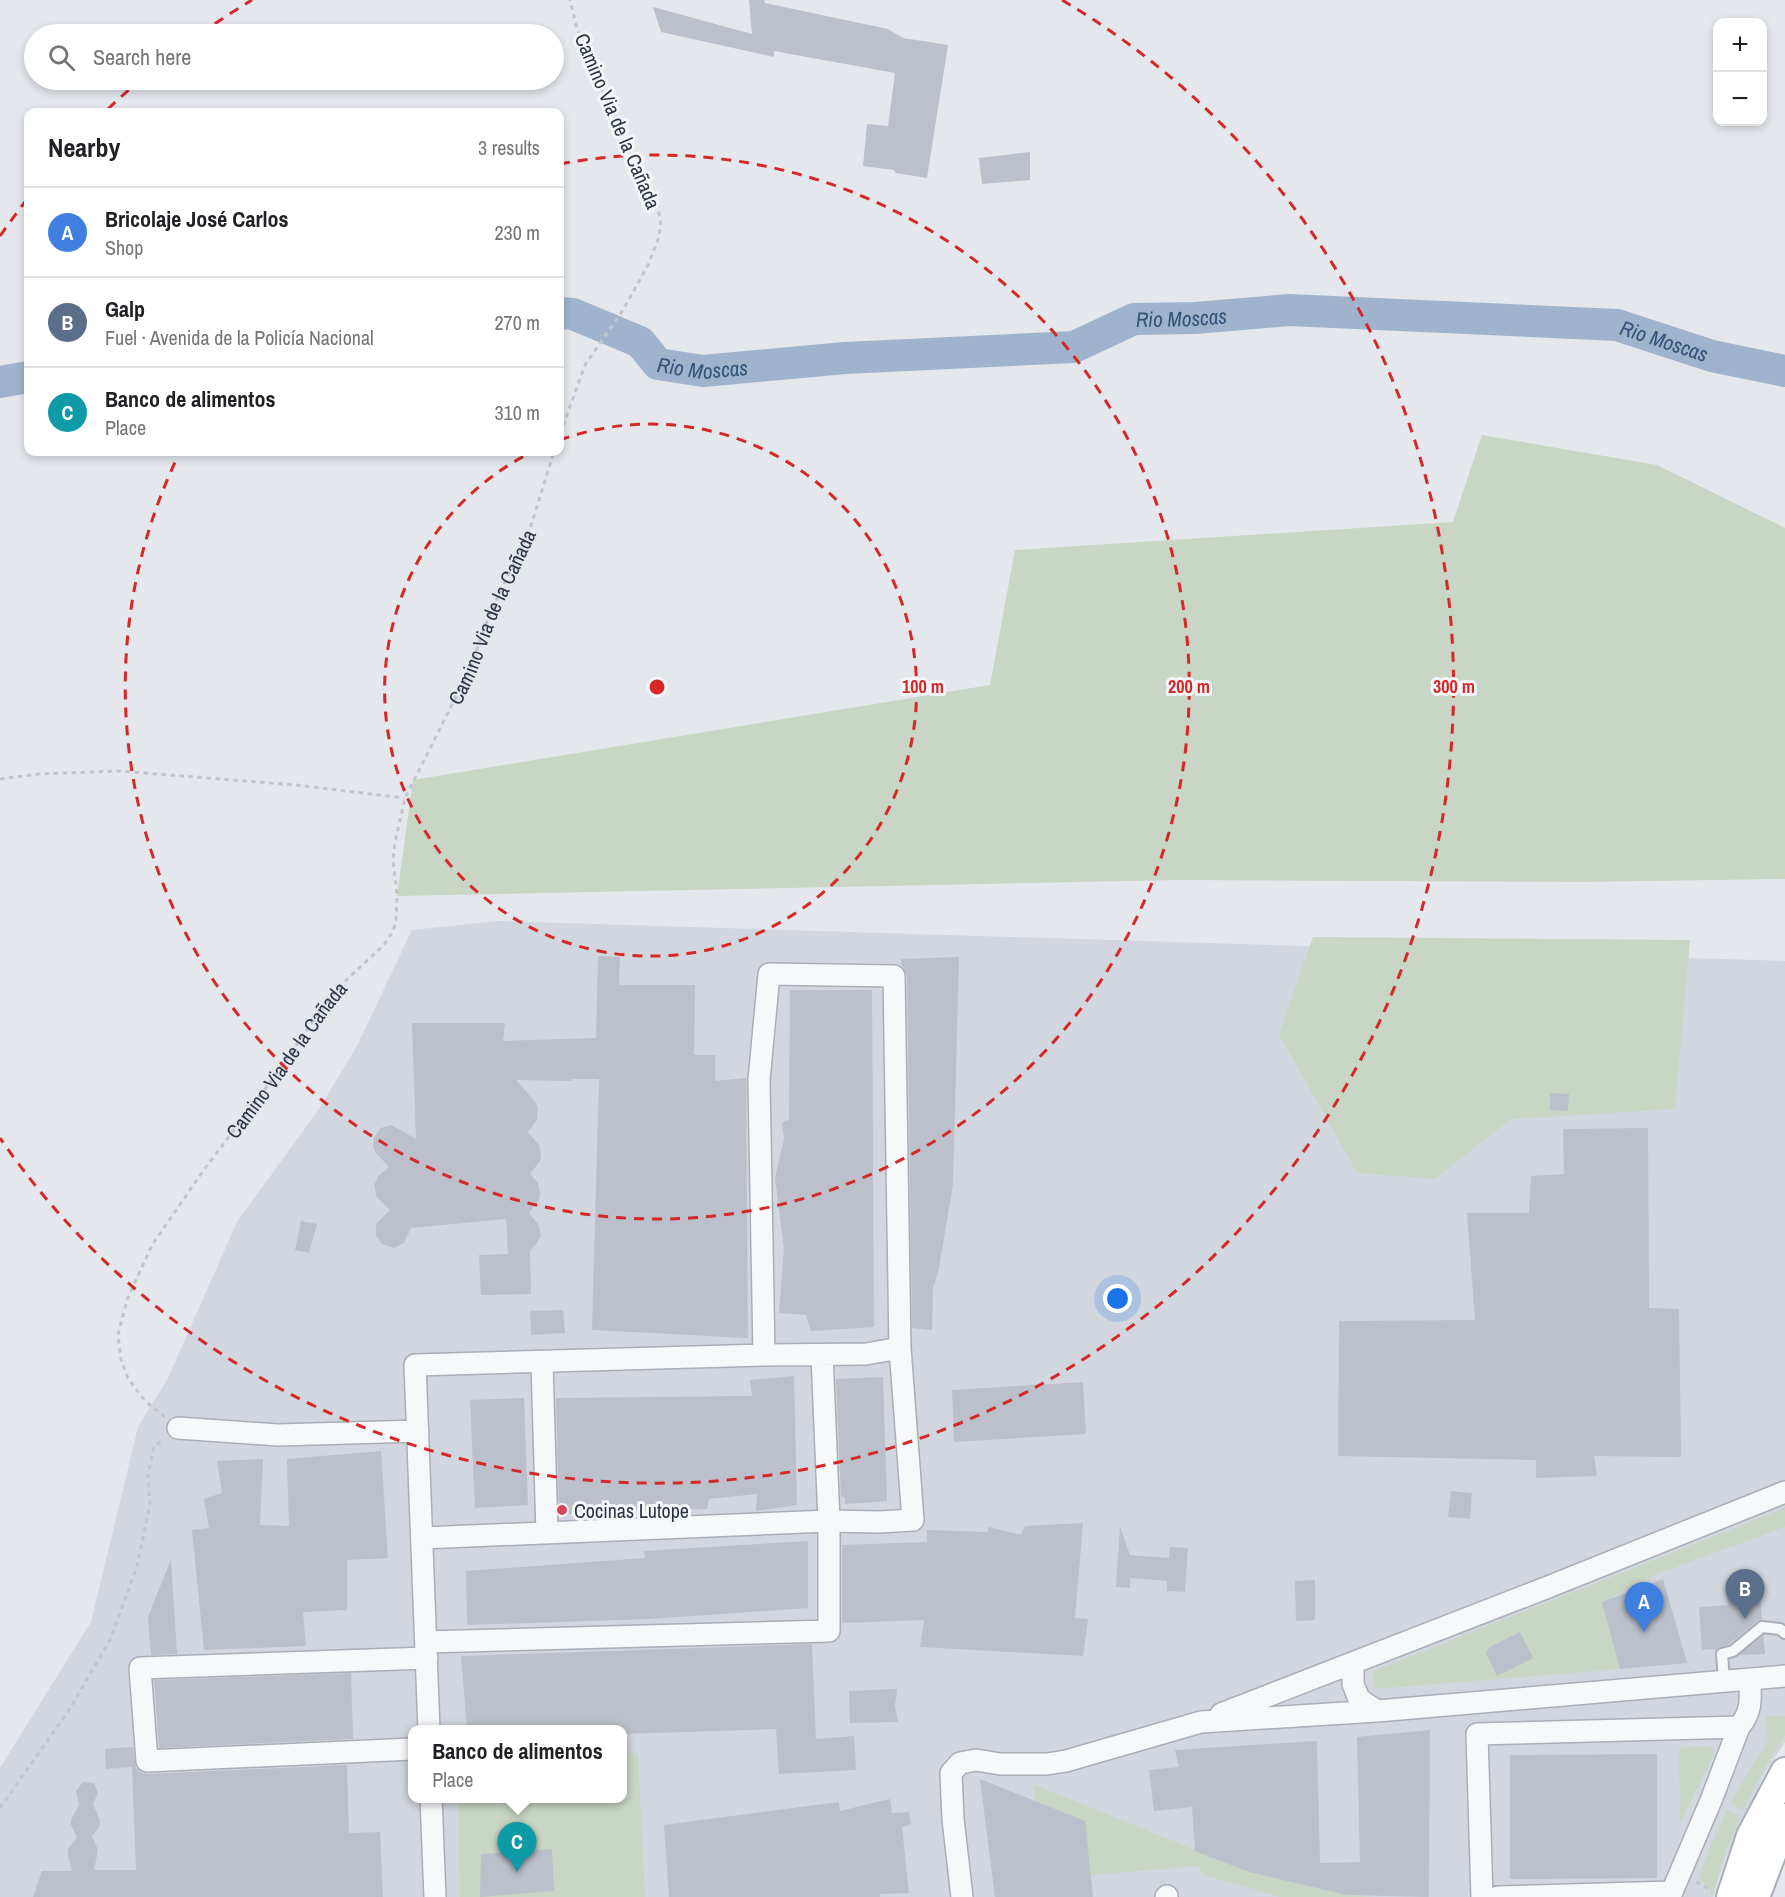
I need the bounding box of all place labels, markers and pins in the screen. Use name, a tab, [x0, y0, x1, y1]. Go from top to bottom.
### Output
centre of rings	[647, 677, 667, 697]
place label: Cocinas Lutope	[574, 1497, 689, 1524]
marker: Cocinas Lutope	[555, 1503, 569, 1517]
pin: B	[1726, 1570, 1764, 1619]
pin: A	[1624, 1582, 1664, 1632]
pin: C	[498, 1822, 536, 1872]

